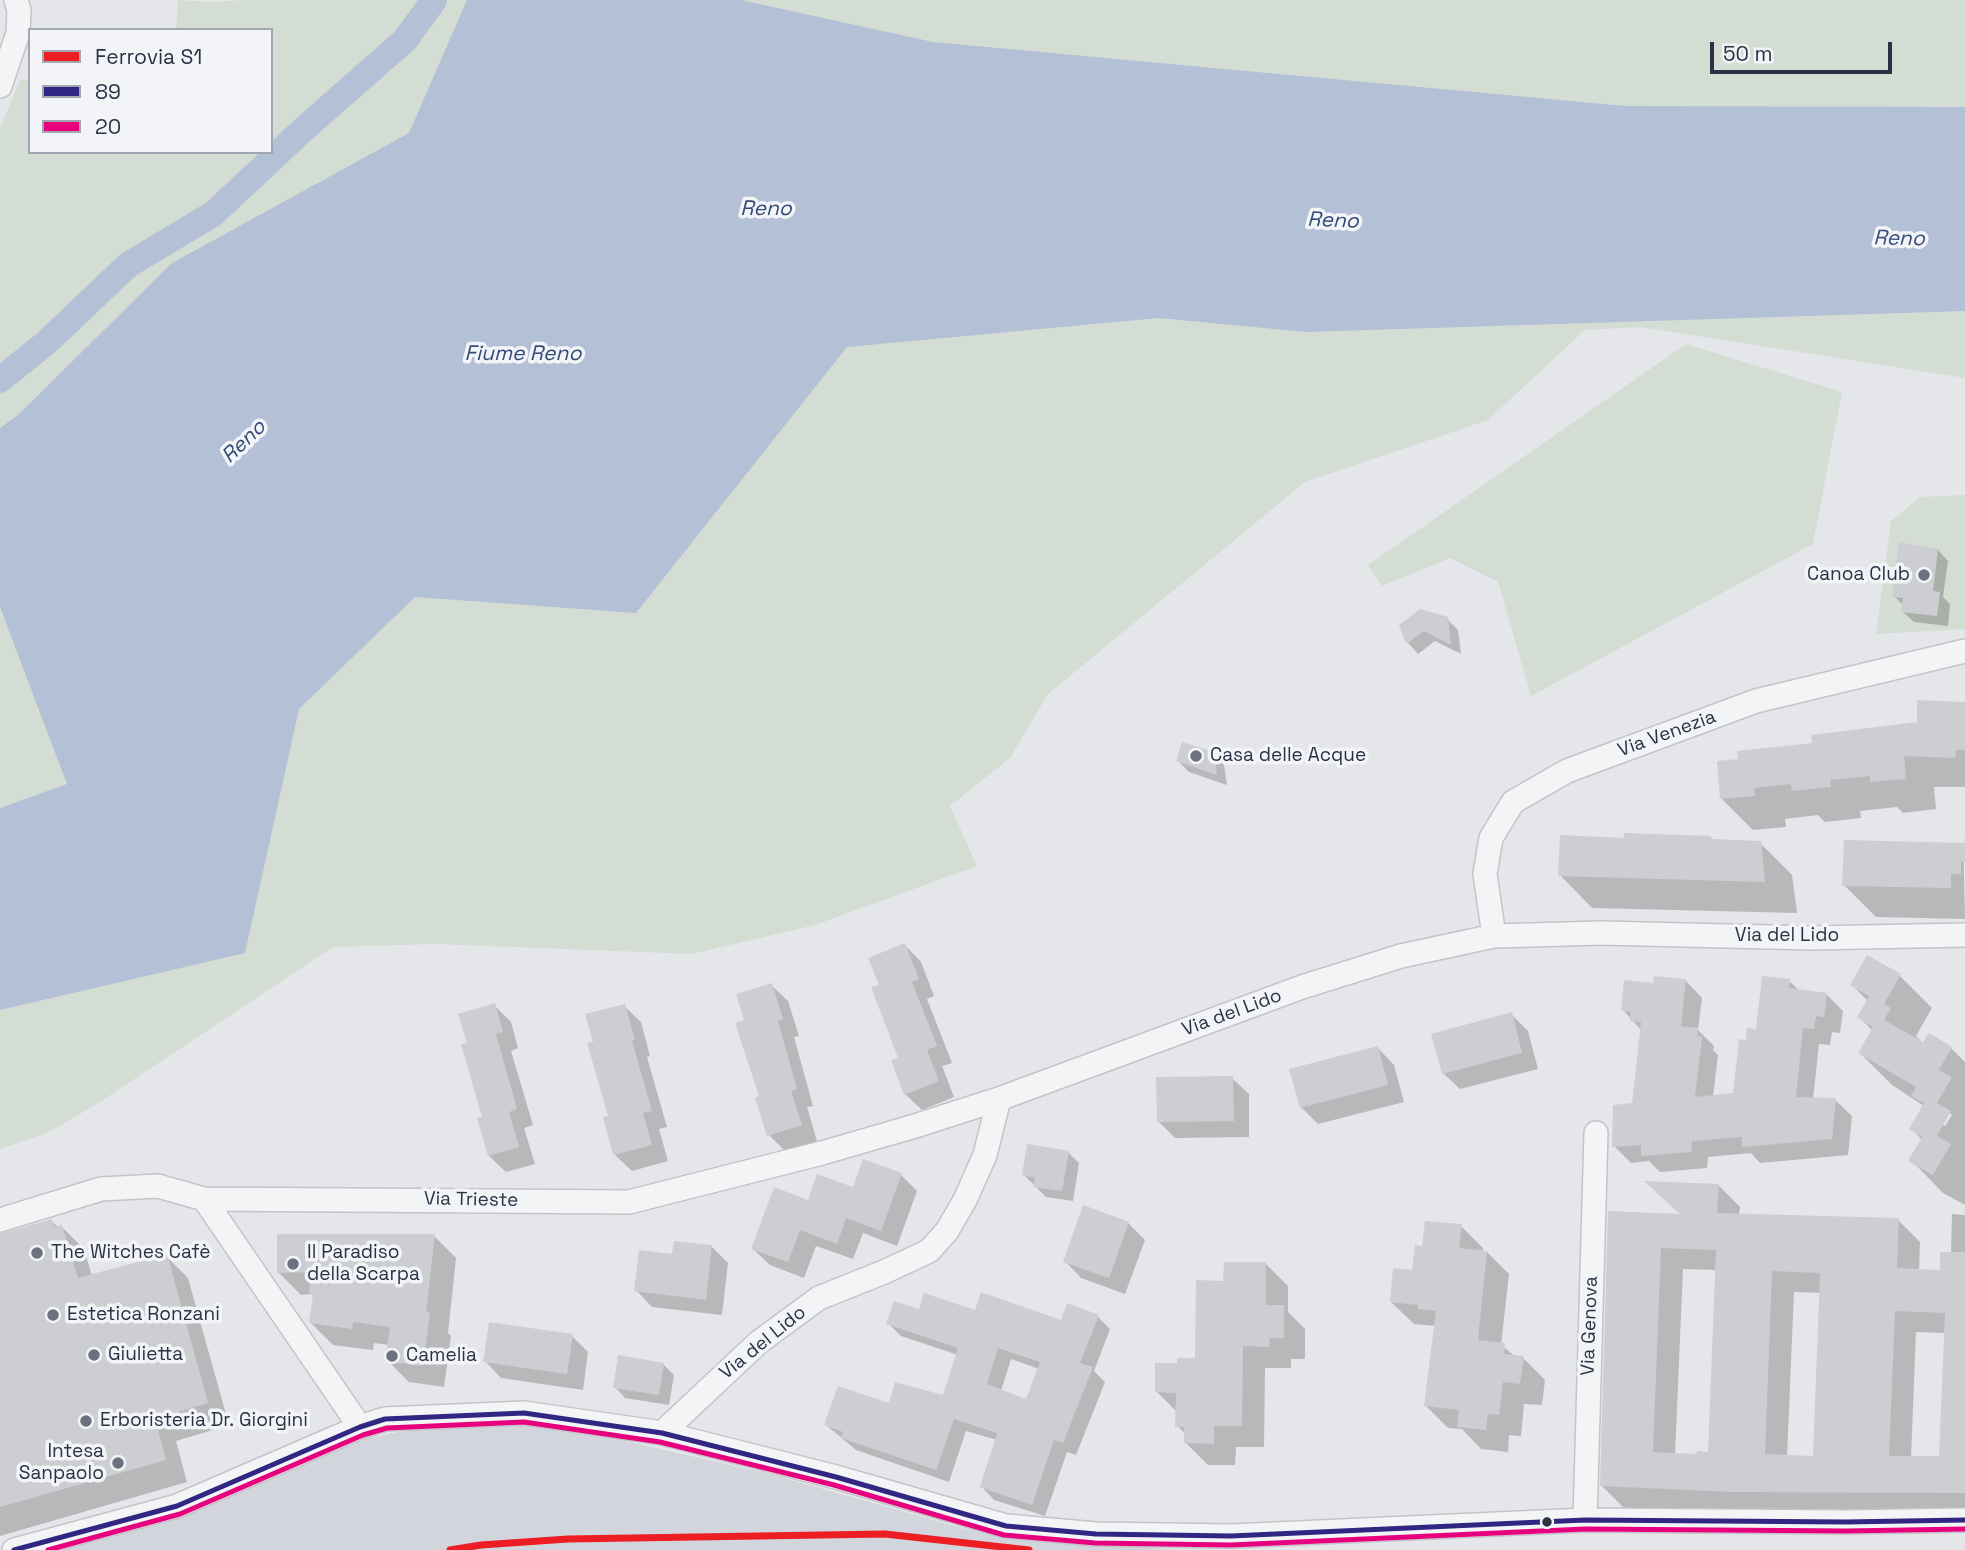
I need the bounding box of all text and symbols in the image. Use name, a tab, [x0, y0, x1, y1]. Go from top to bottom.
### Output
legend	[28, 28, 273, 154]
scale bar	[1713, 28, 1895, 72]
text: 50 m	[1723, 40, 1773, 67]
text: Ferrovia S1	[95, 43, 202, 70]
text: 89	[95, 78, 121, 105]
text: 20	[95, 113, 121, 140]
water label: Reno	[740, 196, 792, 222]
water label: Reno	[1307, 208, 1359, 234]
water label: Reno	[1873, 226, 1925, 252]
water label: Fiume Reno	[465, 341, 581, 367]
water label: Reno	[217, 415, 271, 469]
place label: Canoa Club	[1807, 564, 1910, 586]
marker: Canoa Club	[1916, 567, 1932, 583]
street label: Via Venezia	[1615, 706, 1719, 762]
place label: Casa delle Acque	[1210, 745, 1366, 767]
marker: Casa delle Acque	[1188, 748, 1204, 764]
street label: Via del Lido	[1735, 925, 1839, 947]
street label: Via del Lido	[1179, 984, 1285, 1042]
street label: Via Trieste	[424, 1188, 518, 1212]
place label: The Witches Cafè	[51, 1242, 210, 1264]
place label: Il Paradiso della Scarpa	[307, 1242, 420, 1286]
marker: The Witches Cafè	[29, 1245, 45, 1261]
marker: Il Paradiso della Scarpa	[285, 1256, 301, 1272]
street label: Via Genova	[1577, 1276, 1603, 1376]
street label: Via del Lido	[715, 1301, 811, 1385]
place label: Estetica Ronzani	[67, 1304, 220, 1326]
marker: Estetica Ronzani	[45, 1307, 61, 1323]
place label: Giulietta	[108, 1344, 183, 1366]
place label: Camelia	[406, 1345, 477, 1367]
marker: Giulietta	[86, 1347, 102, 1363]
marker: Camelia	[384, 1348, 400, 1364]
place label: Erboristeria Dr. Giorgini	[100, 1410, 308, 1432]
marker: Erboristeria Dr. Giorgini	[78, 1413, 94, 1429]
place label: Intesa Sanpaolo	[19, 1441, 104, 1485]
marker: Intesa Sanpaolo	[110, 1455, 126, 1471]
unlabelled marker	[1540, 1515, 1554, 1529]

